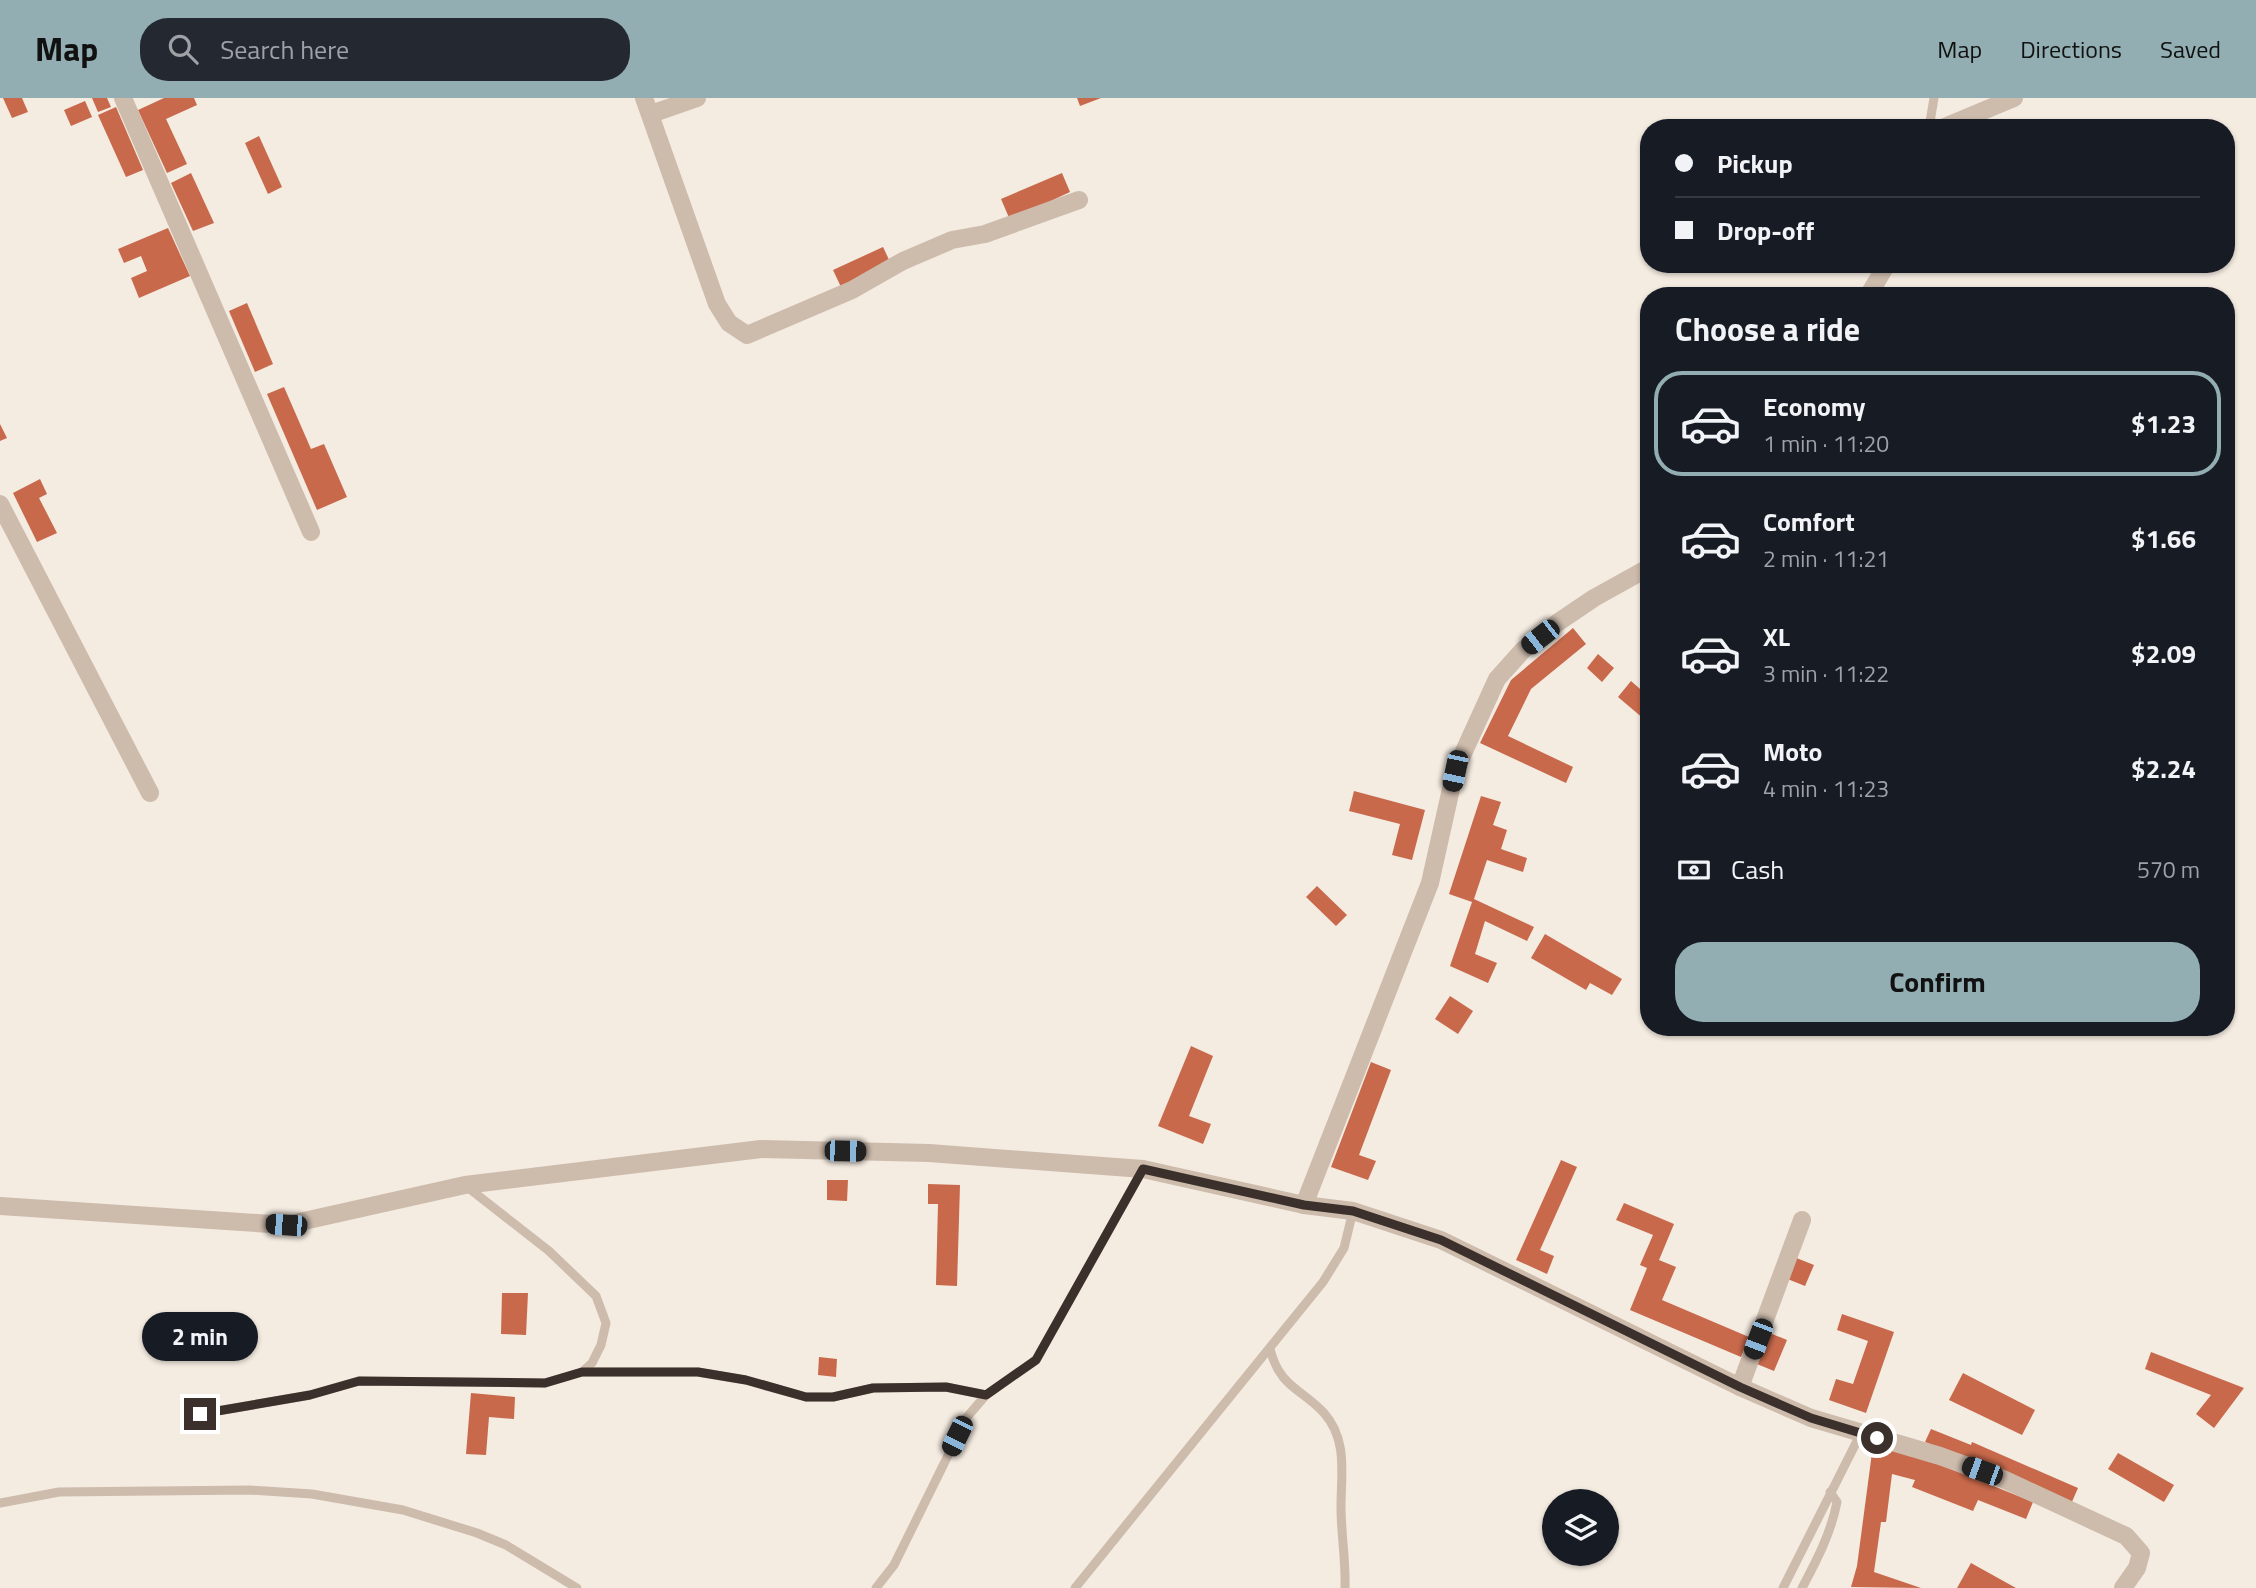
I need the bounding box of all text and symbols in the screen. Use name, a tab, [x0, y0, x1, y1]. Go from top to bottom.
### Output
search box	[140, 18, 630, 81]
text: Map	[35, 24, 98, 74]
icon: search	[164, 30, 202, 68]
text: Search here	[220, 30, 349, 69]
text: Map	[1937, 31, 1982, 67]
text: Directions	[2020, 31, 2122, 67]
text: Saved	[2160, 31, 2221, 67]
text: Pickup	[1717, 144, 1793, 183]
text: Drop-off	[1717, 211, 1814, 250]
text: Choose a ride	[1675, 305, 1860, 353]
text: Economy	[1763, 387, 1865, 426]
icon: car	[1679, 392, 1742, 455]
text: $1.23	[2131, 404, 2196, 443]
text: 1 min · 11:20	[1763, 426, 1889, 461]
text: Comfort	[1763, 502, 1855, 541]
icon: car	[1679, 507, 1742, 570]
text: $1.66	[2131, 519, 2196, 558]
text: 2 min · 11:21	[1763, 541, 1889, 576]
car	[1517, 616, 1564, 658]
text: XL	[1763, 617, 1790, 656]
icon: car	[1679, 622, 1742, 685]
text: $2.09	[2131, 634, 2196, 673]
text: 3 min · 11:22	[1763, 656, 1889, 691]
text: Moto	[1763, 732, 1822, 771]
icon: car	[1679, 737, 1742, 800]
car	[1441, 748, 1470, 794]
text: $2.24	[2131, 749, 2196, 788]
text: 4 min · 11:23	[1763, 771, 1889, 806]
text: Cash	[1731, 850, 1784, 889]
icon: cash	[1675, 851, 1713, 889]
text: 570 m	[2137, 852, 2200, 887]
button: Confirm	[1675, 942, 2200, 1022]
car	[824, 1140, 867, 1162]
car	[265, 1213, 308, 1237]
callout: 2 min	[142, 1312, 258, 1362]
car	[1741, 1316, 1776, 1362]
text: 2 min	[172, 1319, 228, 1354]
route end	[184, 1398, 216, 1430]
car	[939, 1413, 976, 1459]
route start	[1861, 1422, 1893, 1454]
car	[1959, 1454, 2006, 1488]
map controls	[1542, 1489, 1619, 1566]
button: layers	[1542, 1489, 1619, 1566]

